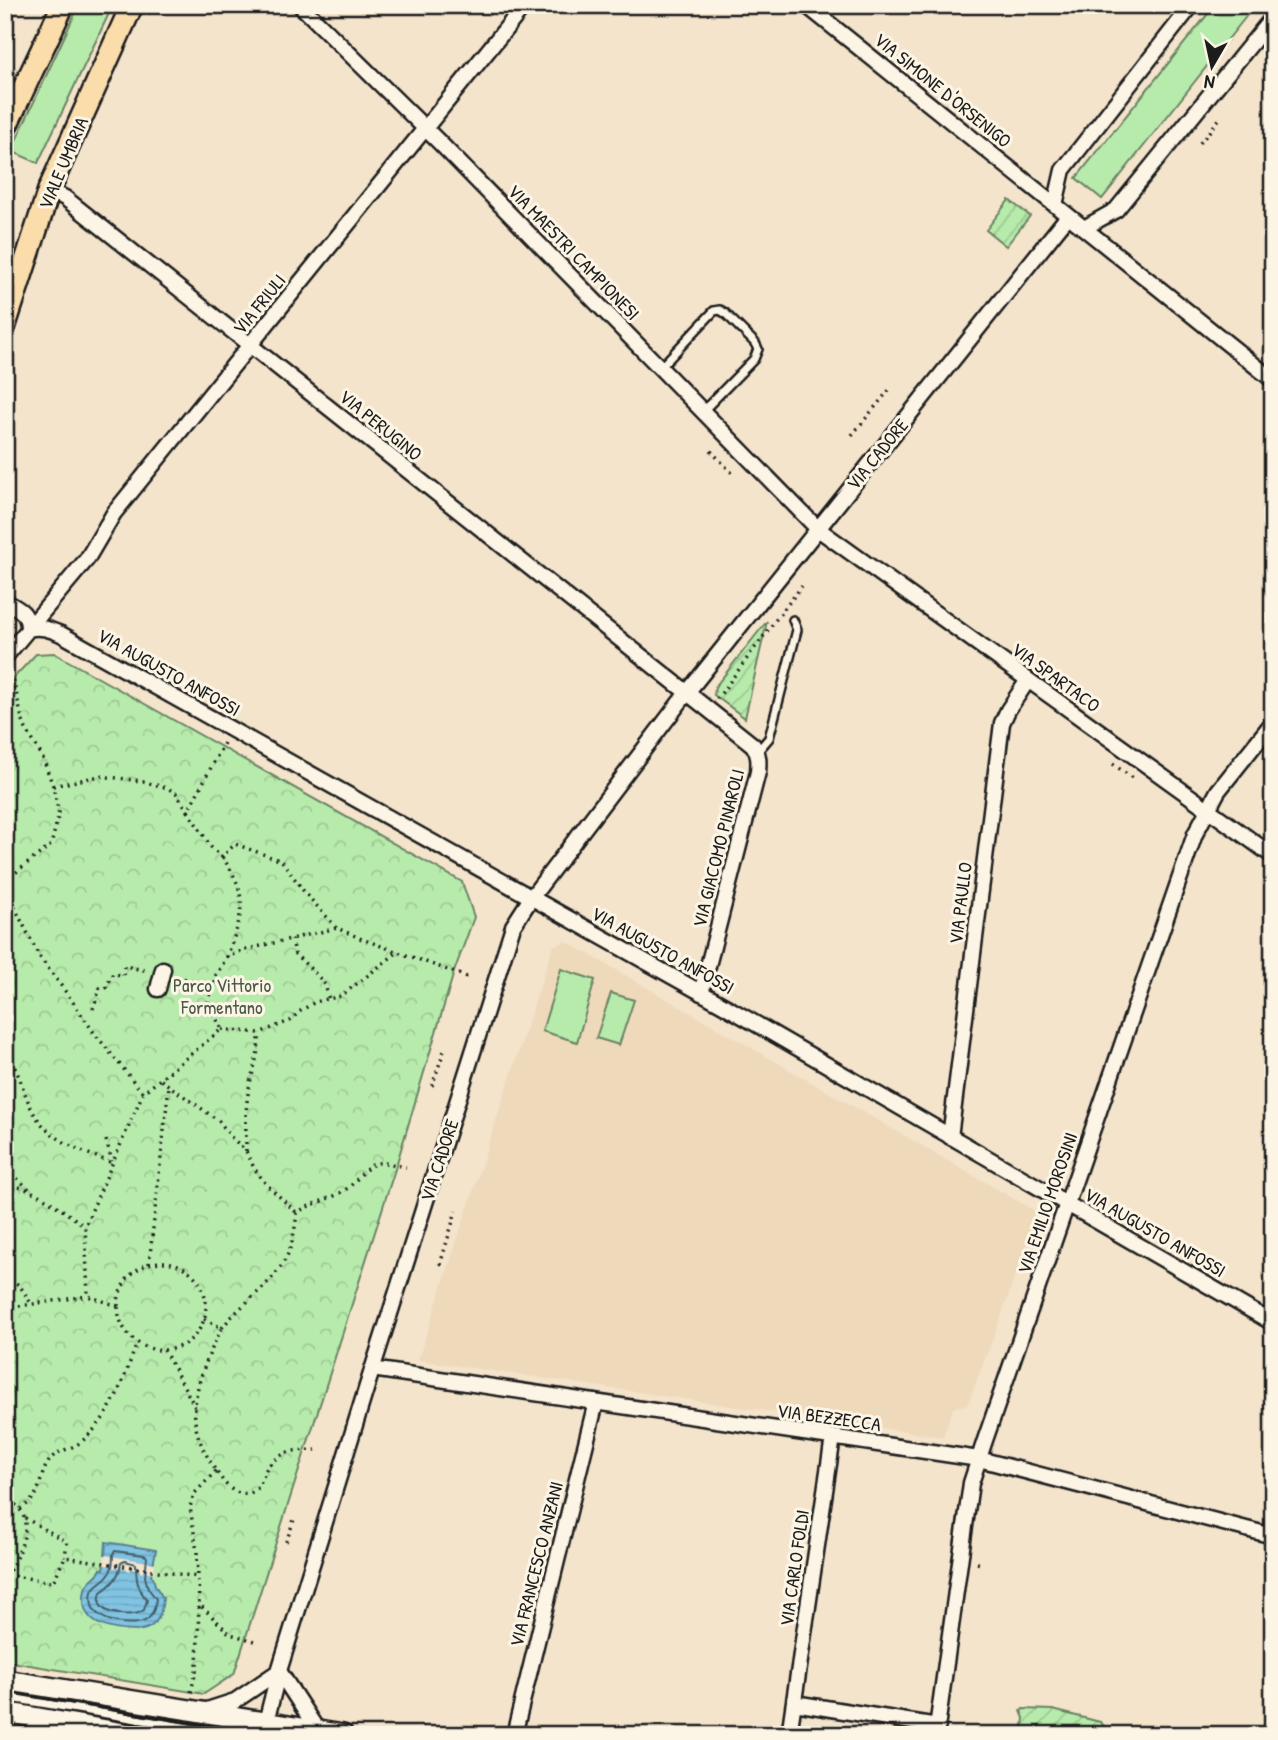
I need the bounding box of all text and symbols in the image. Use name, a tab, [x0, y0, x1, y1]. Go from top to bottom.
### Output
street label: VIA SIMONE D'ORSENIGO	[869, 27, 1017, 153]
north arrow	[1176, 32, 1246, 102]
text: N	[1202, 69, 1216, 96]
street label: VIALE UMBRIA	[32, 113, 94, 213]
street label: VIA MAESTRI CAMPIONESI	[502, 178, 646, 326]
street label: VIA FRIULI	[227, 268, 291, 340]
street label: VIA PERUGINO	[334, 384, 428, 466]
street label: VIA CADORE	[840, 412, 914, 495]
street label: VIA AUGUSTO ANFOSSI	[93, 622, 245, 722]
street label: VIA SPARTACO	[1006, 636, 1106, 718]
street label: VIA GIACOMO PINAROLI	[686, 766, 750, 930]
street label: VIA PAULLO	[942, 861, 978, 945]
street label: VIA AUGUSTO ANFOSSI	[587, 900, 739, 1000]
park label: Parco Vittorio Formentano	[173, 972, 271, 1020]
street label: VIA CADORE	[413, 1115, 465, 1204]
street label: VIA EMILIO MOROSINI	[1011, 1129, 1083, 1277]
street label: VIA AUGUSTO ANFOSSI	[1079, 1181, 1231, 1283]
street label: VIA BEZZECCA	[775, 1397, 883, 1437]
street label: VIA FRANCESCO ANZANI	[503, 1479, 569, 1649]
street label: VIA CARLO FOLDI	[773, 1508, 815, 1628]

